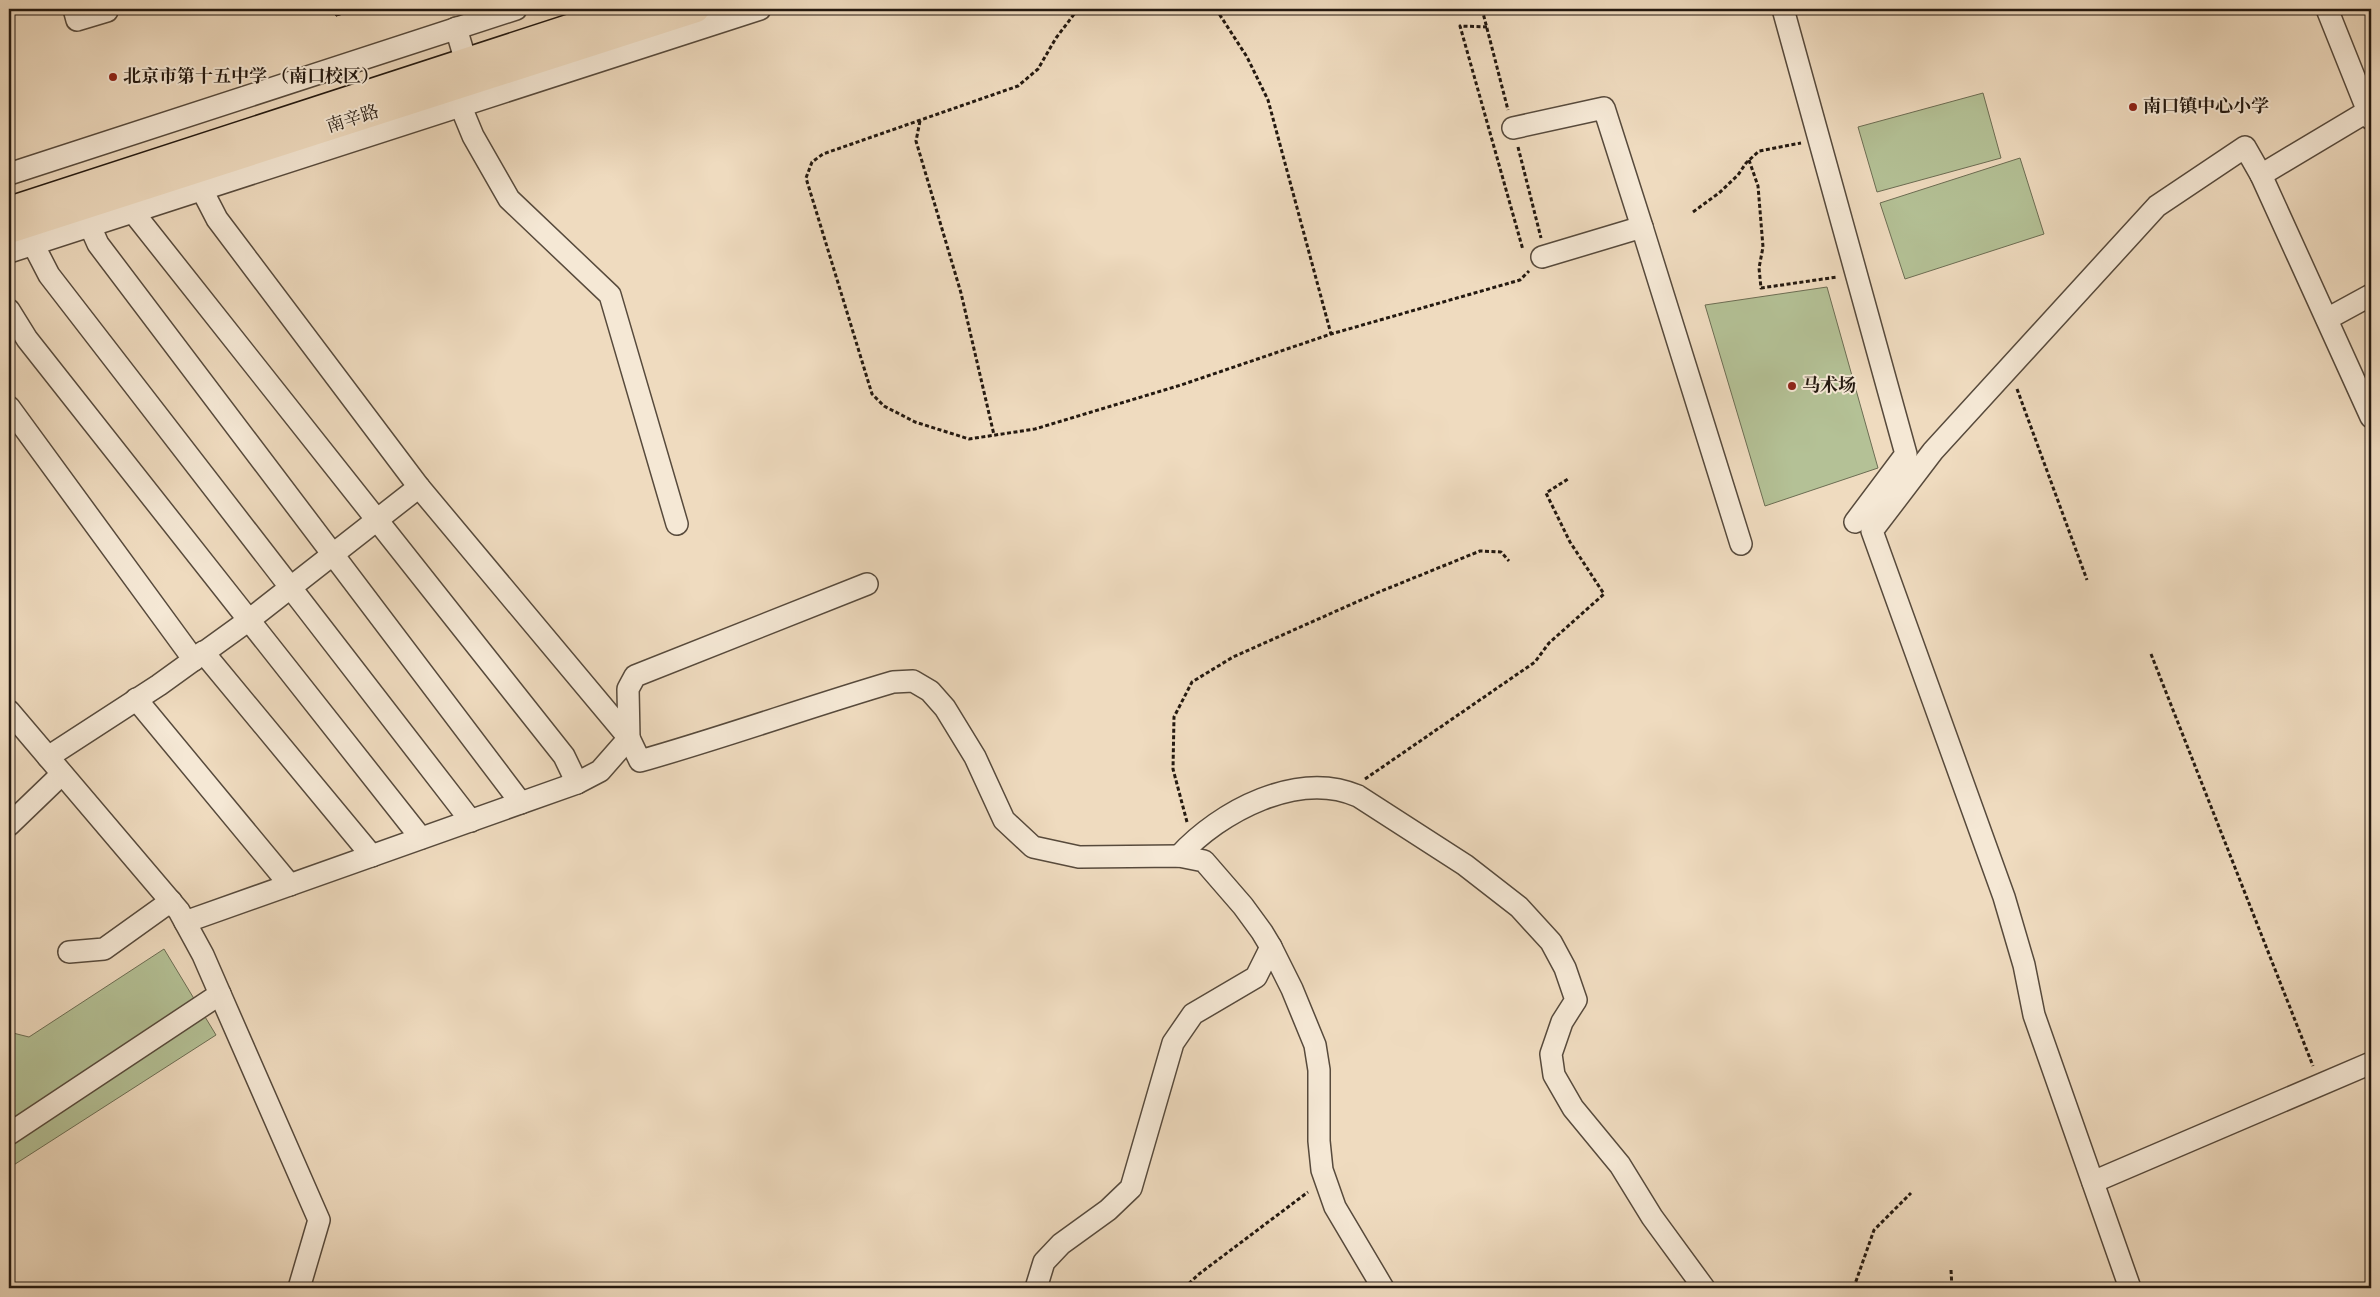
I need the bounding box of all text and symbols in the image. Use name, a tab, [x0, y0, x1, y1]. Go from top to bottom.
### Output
place label: 北京市第十五中学 （南口校区）	[123, 66, 379, 89]
marker: 北京市第十五中学 （南口校区）	[107, 71, 119, 83]
place label: 南口镇中心小学	[2143, 96, 2269, 119]
street label: 南辛路	[324, 101, 382, 139]
marker: 南口镇中心小学	[2127, 101, 2139, 113]
place label: 马术场	[1802, 375, 1856, 398]
marker: 马术场	[1786, 380, 1798, 392]

